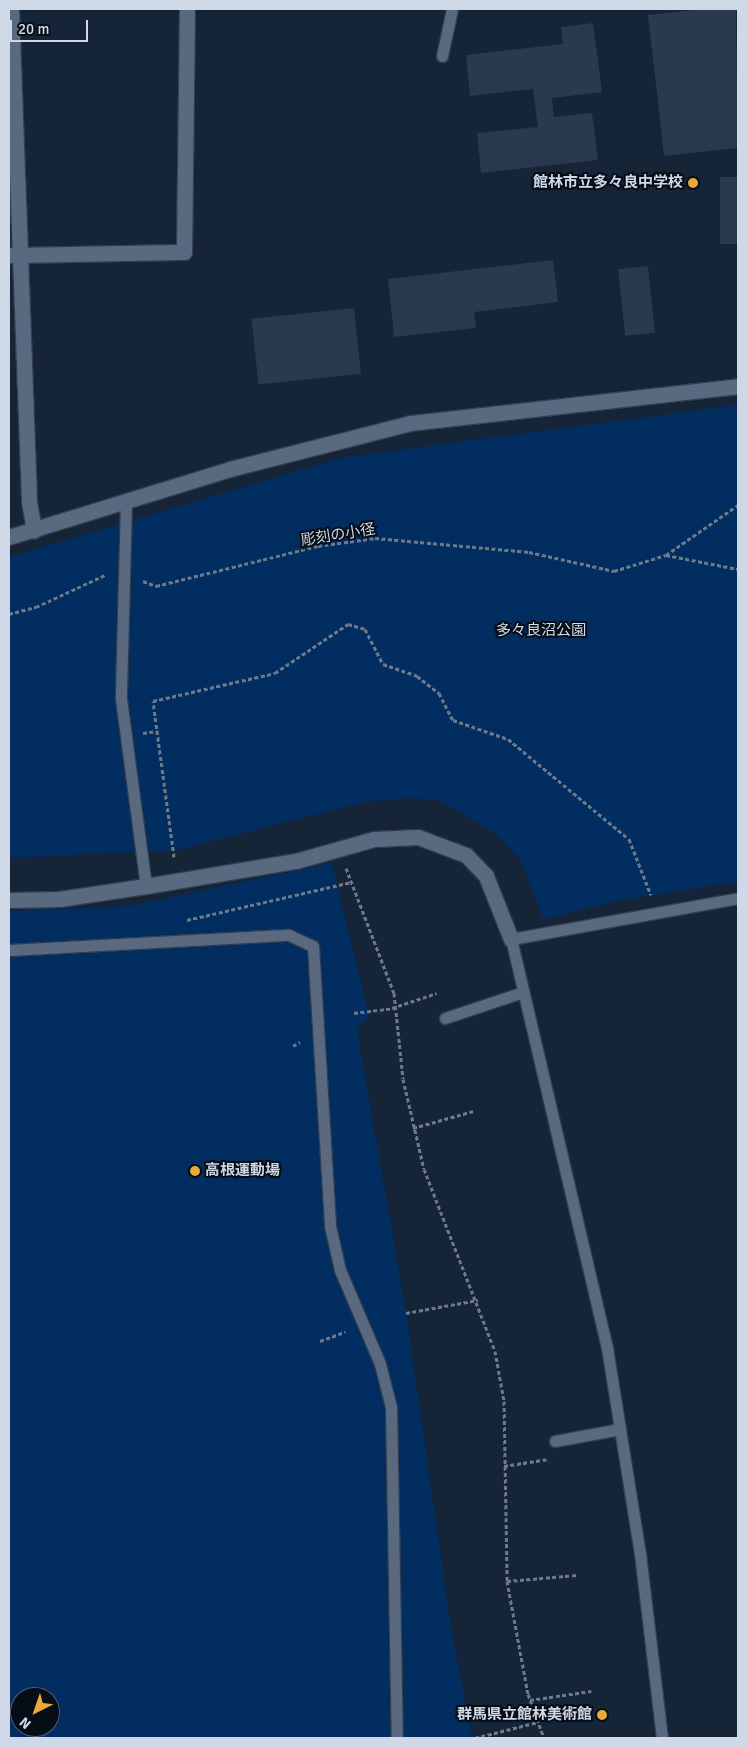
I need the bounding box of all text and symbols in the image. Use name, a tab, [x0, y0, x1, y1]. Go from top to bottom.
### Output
scale bar	[12, 10, 90, 42]
text: 20 m	[18, 20, 49, 38]
place label: 館林市立多々良中学校	[533, 174, 683, 192]
marker: 館林市立多々良中学校	[687, 177, 699, 189]
street label: 彫刻の小径	[300, 520, 376, 550]
park label: 多々良沼公園	[496, 622, 586, 640]
place label: 高根運動場	[205, 1162, 280, 1180]
marker: 高根運動場	[189, 1165, 201, 1177]
north arrow	[10, 1687, 60, 1737]
place label: 群馬県立館林美術館	[457, 1706, 592, 1724]
marker: 群馬県立館林美術館	[596, 1709, 608, 1721]
text: N	[16, 1713, 35, 1733]

